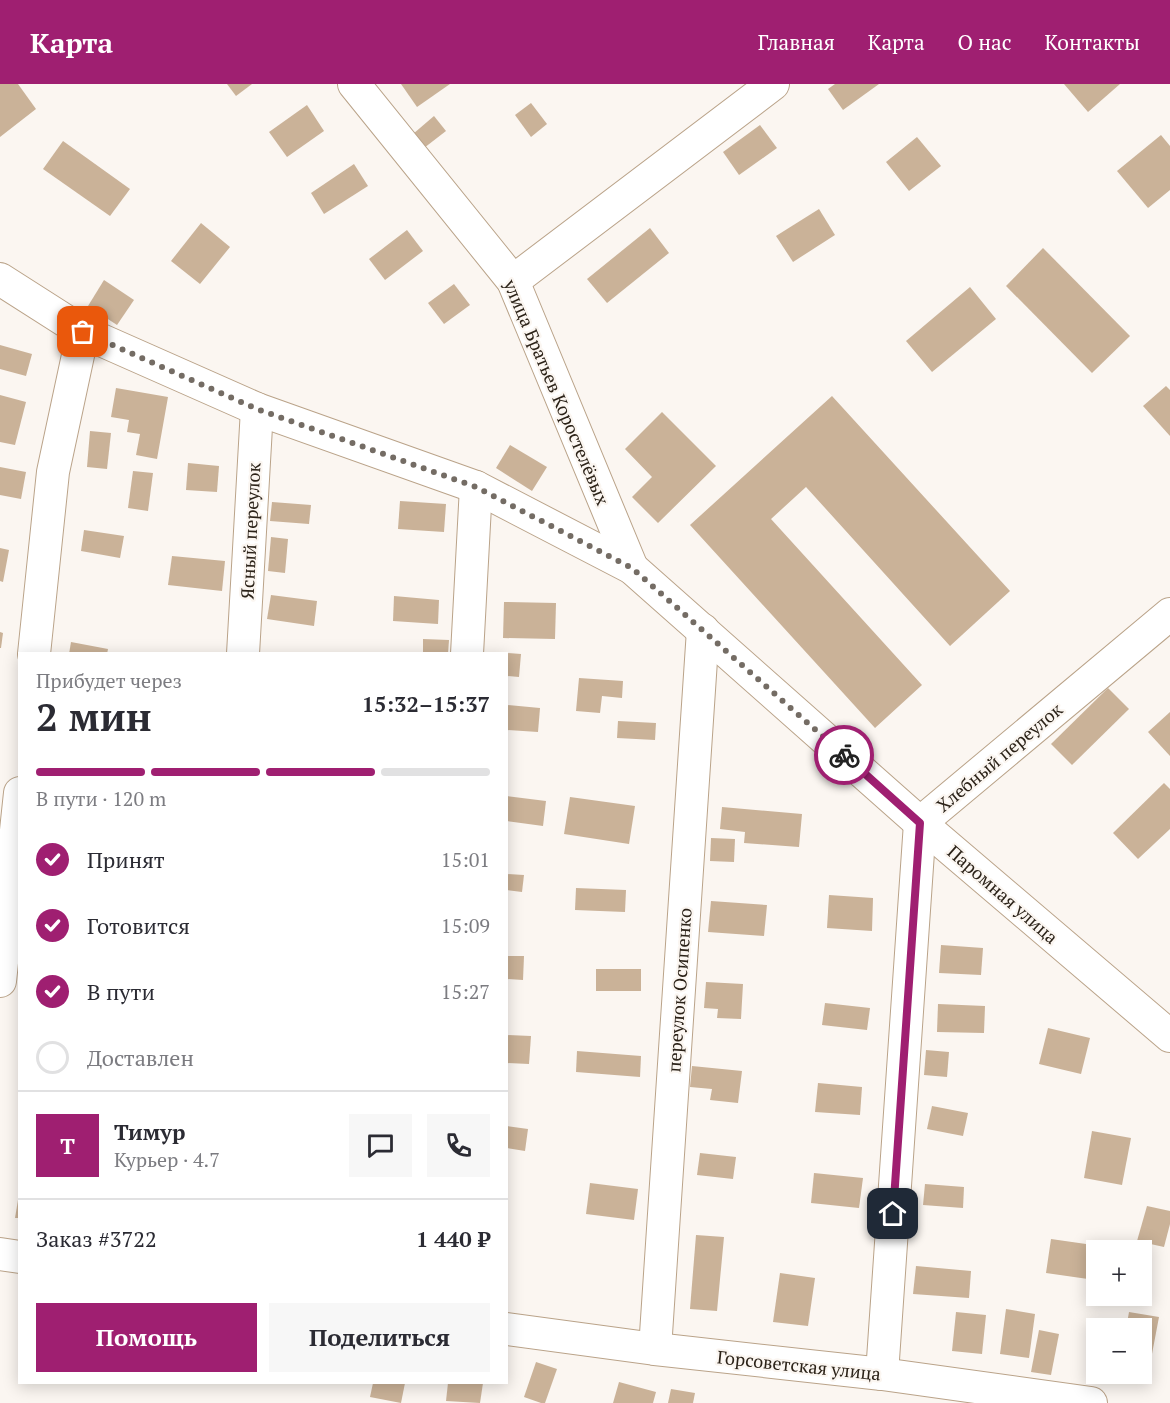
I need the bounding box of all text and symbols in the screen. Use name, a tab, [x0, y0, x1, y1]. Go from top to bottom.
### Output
text: Карта	[30, 24, 113, 61]
text: Главная	[758, 28, 835, 56]
text: Карта	[868, 28, 925, 56]
text: О нас	[958, 28, 1011, 56]
text: Контакты	[1044, 28, 1140, 56]
street label: улица Братьев Коростелёвых	[498, 275, 616, 509]
pin	[57, 306, 108, 357]
icon: bag	[66, 315, 99, 348]
street label: Ясный переулок	[234, 462, 266, 600]
text: Прибудет через	[36, 667, 182, 694]
text: 15:32–15:37	[362, 689, 490, 718]
text: 2 мин	[36, 690, 152, 742]
street label: Хлебный переулок	[931, 697, 1067, 817]
courier	[814, 725, 874, 785]
icon: bike	[828, 739, 861, 772]
text: В пути · 120 m	[36, 785, 166, 812]
street label: Паромная улица	[943, 839, 1063, 949]
icon: check	[36, 843, 69, 876]
text: Принят	[87, 845, 165, 874]
text: 15:01	[441, 846, 490, 873]
street label: переулок Осипенко	[661, 907, 697, 1073]
icon: check	[36, 909, 69, 942]
text: Готовится	[87, 911, 190, 940]
text: 15:09	[441, 912, 490, 939]
icon: check	[36, 975, 69, 1008]
text: В пути	[87, 977, 155, 1006]
text: 15:27	[441, 978, 490, 1005]
text: Доставлен	[87, 1043, 194, 1072]
button: chat	[349, 1114, 412, 1177]
button: phone	[427, 1114, 490, 1177]
text: Тимур	[114, 1117, 185, 1146]
text: Т	[60, 1131, 75, 1160]
text: Курьер · 4.7	[114, 1146, 220, 1173]
pin	[867, 1188, 918, 1239]
icon: home	[876, 1197, 909, 1230]
text: Заказ #3722	[36, 1224, 157, 1253]
text: 1 440 ₽	[416, 1224, 490, 1253]
map controls	[1086, 1240, 1152, 1384]
button: +	[1086, 1240, 1152, 1306]
button: Помощь	[36, 1303, 257, 1372]
button: Поделиться	[269, 1303, 490, 1372]
button: −	[1086, 1318, 1152, 1384]
street label: Горсоветская улица	[716, 1344, 882, 1386]

